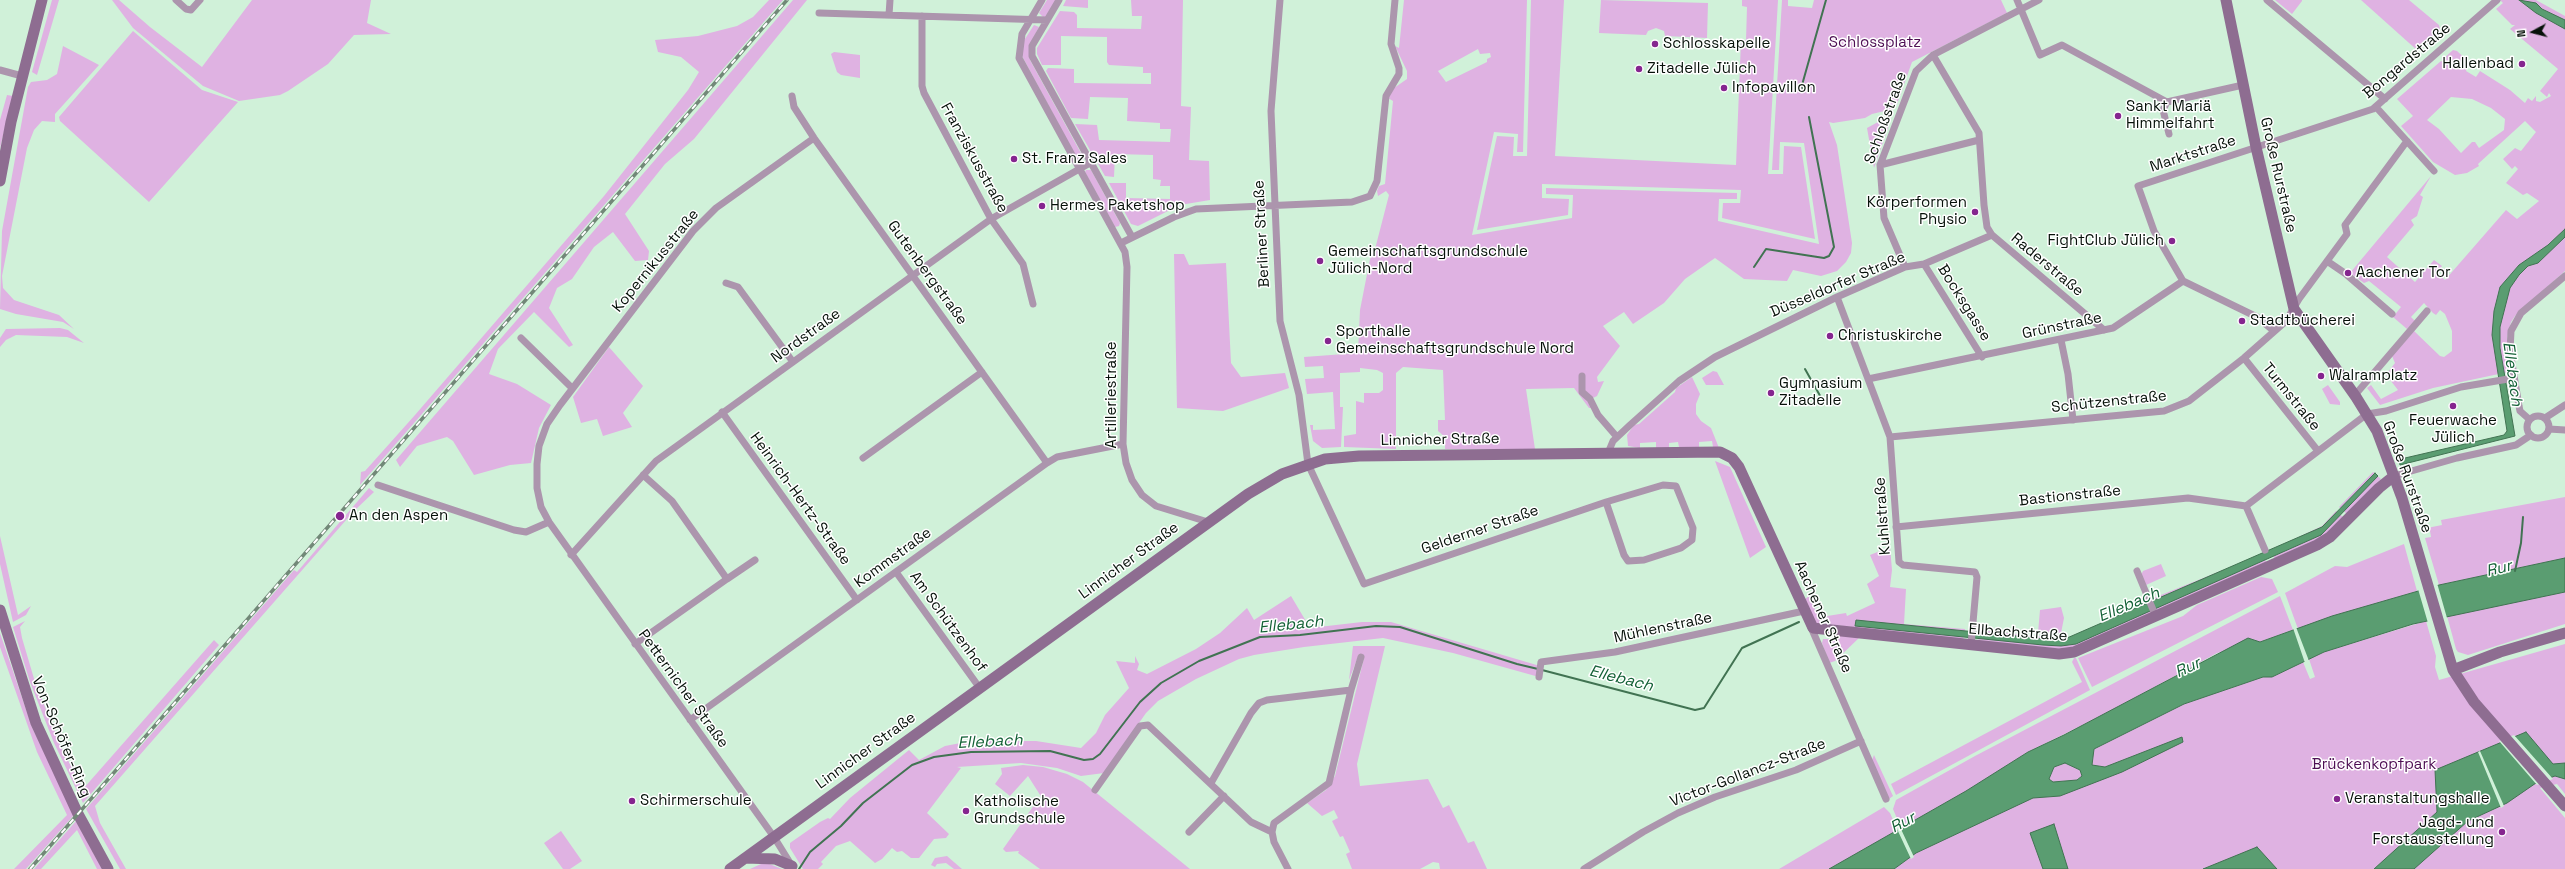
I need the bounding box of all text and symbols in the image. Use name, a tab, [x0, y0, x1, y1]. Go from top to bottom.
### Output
north arrow	[2513, 12, 2553, 52]
street label: Bongardstraße	[2360, 19, 2454, 103]
text: N	[2514, 29, 2528, 38]
park label: Schlossplatz	[1829, 34, 1921, 52]
place label: Schlosskapelle	[1663, 35, 1770, 53]
marker: Schlosskapelle	[1650, 39, 1660, 49]
place label: Hallenbad	[2442, 55, 2514, 73]
marker: Hallenbad	[2517, 59, 2527, 69]
place label: Zitadelle Jülich	[1647, 60, 1756, 78]
marker: Zitadelle Jülich	[1634, 64, 1644, 74]
street label: Schloßstraße	[1861, 69, 1911, 167]
place label: Infopavillon	[1732, 79, 1816, 97]
marker: Infopavillon	[1719, 83, 1729, 93]
place label: Sankt Mariä Himmelfahrt	[2126, 98, 2215, 133]
street label: Franziskusstraße	[936, 100, 1012, 216]
marker: Sankt Mariä Himmelfahrt	[2113, 111, 2123, 121]
street label: Große Rurstraße	[2256, 116, 2300, 234]
street label: Marktstraße	[2148, 132, 2238, 176]
place label: St. Franz Sales	[1022, 150, 1127, 168]
marker: St. Franz Sales	[1009, 154, 1019, 164]
street label: Berliner Straße	[1250, 180, 1274, 288]
place label: Körperformen Physio	[1867, 194, 1967, 229]
place label: Hermes Paketshop	[1050, 197, 1185, 215]
marker: Hermes Paketshop	[1037, 201, 1047, 211]
street label: Kopernikusstraße	[609, 206, 703, 316]
marker: Körperformen Physio	[1970, 207, 1980, 217]
street label: Gutenbergstraße	[883, 217, 971, 329]
street label: Raderstraße	[2007, 230, 2087, 300]
place label: FightClub Jülich	[2047, 232, 2164, 250]
marker: FightClub Jülich	[2167, 236, 2177, 246]
place label: Gemeinschaftsgrundschule Jülich-Nord	[1328, 243, 1528, 278]
street label: Düsseldorfer Straße	[1768, 248, 1908, 322]
marker: Gemeinschaftsgrundschule Jülich-Nord	[1315, 256, 1325, 266]
street label: Bocksgasse	[1933, 261, 1995, 345]
place label: Aachener Tor	[2356, 264, 2451, 282]
marker: Aachener Tor	[2343, 268, 2353, 278]
street label: Nordstraße	[768, 305, 844, 367]
street label: Grünstraße	[2021, 309, 2103, 343]
place label: Stadtbücherei	[2250, 312, 2355, 330]
marker: Stadtbücherei	[2237, 316, 2247, 326]
place label: Sporthalle Gemeinschaftsgrundschule Nord	[1336, 323, 1574, 358]
place label: Christuskirche	[1838, 327, 1942, 345]
marker: Christuskirche	[1825, 331, 1835, 341]
marker: Sporthalle Gemeinschaftsgrundschule Nord	[1323, 336, 1333, 346]
water label: Ellebach	[2498, 340, 2526, 408]
street label: Artilleriestraße	[1103, 341, 1121, 449]
street label: Turmstraße	[2258, 359, 2324, 435]
place label: Walramplatz	[2329, 367, 2417, 385]
marker: Walramplatz	[2316, 371, 2326, 381]
place label: Gymnasium Zitadelle	[1779, 375, 1862, 410]
street label: Schützenstraße	[2050, 387, 2168, 417]
marker: Gymnasium Zitadelle	[1766, 388, 1776, 398]
marker: Feuerwache Jülich	[2448, 401, 2458, 411]
place label: Feuerwache Jülich	[2409, 412, 2497, 447]
street label: Große Rurstraße	[2378, 419, 2436, 535]
street label: Heinrich-Hertz-Straße	[746, 429, 854, 569]
street label: Linnicher Straße	[1380, 430, 1500, 450]
street label: Kuhlstraße	[1871, 476, 1895, 556]
street label: Bastionstraße	[2018, 482, 2122, 510]
street label: Gelderner Straße	[1419, 502, 1541, 558]
place label: An den Aspen	[349, 507, 448, 525]
marker: An den Aspen	[334, 510, 346, 522]
street label: Linnicher Straße	[1076, 519, 1182, 603]
street label: Kommstraße	[851, 524, 935, 592]
water label: Rur	[2484, 557, 2514, 581]
street label: Aachener Straße	[1790, 558, 1856, 676]
street label: Am Schützenhof	[905, 568, 991, 676]
water label: Ellebach	[2095, 583, 2163, 627]
street label: Mühlenstraße	[1612, 609, 1714, 647]
water label: Ellebach	[1258, 612, 1324, 638]
street label: Ellbachstraße	[1968, 621, 2068, 645]
street label: Petternicher Straße	[634, 626, 732, 752]
water label: Rur	[2172, 654, 2204, 682]
water label: Ellebach	[1587, 662, 1655, 696]
street label: Von-Schöfer-Ring	[27, 674, 95, 800]
street label: Linnicher Straße	[813, 709, 919, 793]
water label: Ellebach	[957, 731, 1023, 753]
street label: Victor-Gollancz-Straße	[1668, 735, 1828, 811]
park label: Brückenkopfpark	[2312, 756, 2436, 774]
place label: Veranstaltungshalle	[2345, 790, 2490, 808]
place label: Schirmerschule	[640, 792, 752, 810]
place label: Katholische Grundschule	[974, 793, 1065, 828]
marker: Veranstaltungshalle	[2332, 794, 2342, 804]
marker: Schirmerschule	[627, 796, 637, 806]
marker: Katholische Grundschule	[961, 806, 971, 816]
water label: Rur	[1887, 808, 1919, 838]
place label: Jagd- und Forstausstellung	[2373, 814, 2494, 849]
marker: Jagd- und Forstausstellung	[2497, 827, 2507, 837]

